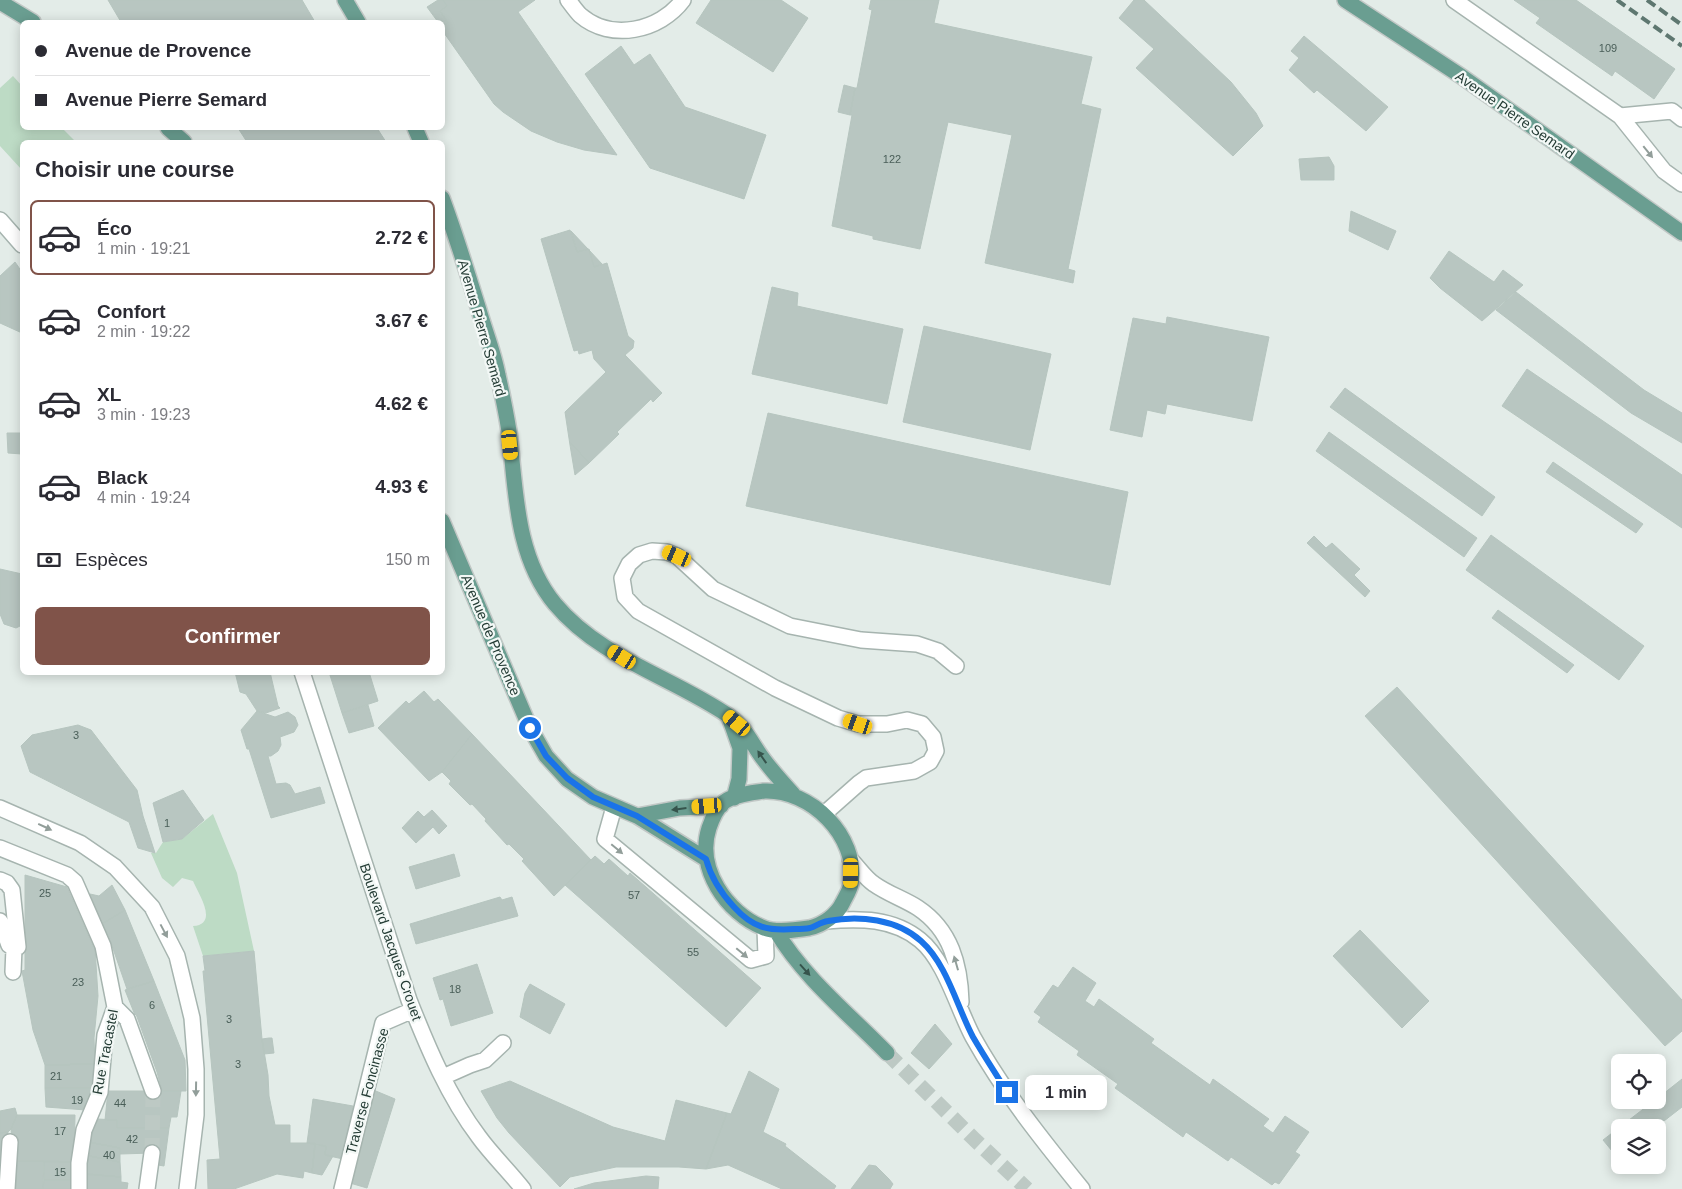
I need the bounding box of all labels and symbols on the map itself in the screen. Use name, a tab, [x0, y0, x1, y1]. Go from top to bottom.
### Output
house number: 109	[1599, 42, 1617, 54]
street label: Avenue Pierre Semard	[1453, 68, 1577, 162]
one-way arrow	[1643, 146, 1654, 159]
house number: 122	[883, 153, 901, 165]
street label: Avenue Pierre Semard	[455, 258, 509, 398]
car	[500, 429, 519, 461]
car	[660, 543, 693, 569]
street label: Avenue de Provence	[458, 572, 524, 698]
car	[605, 643, 638, 671]
car	[720, 708, 753, 738]
car	[841, 712, 874, 736]
route start	[519, 717, 541, 739]
house number: 3	[73, 729, 79, 741]
one-way arrow	[757, 750, 767, 763]
car	[691, 797, 722, 815]
one-way arrow	[670, 805, 686, 813]
house number: 1	[164, 817, 170, 829]
one-way arrow	[38, 823, 52, 831]
one-way arrow	[611, 843, 624, 854]
car	[843, 858, 858, 888]
street label: Boulevard Jacques Crouet	[357, 861, 425, 1023]
house number: 25	[39, 887, 51, 899]
house number: 57	[628, 889, 640, 901]
one-way arrow	[160, 924, 168, 938]
house number: 55	[687, 946, 699, 958]
one-way arrow	[736, 947, 748, 958]
one-way arrow	[952, 955, 960, 970]
one-way arrow	[799, 964, 810, 977]
house number: 23	[72, 976, 84, 988]
house number: 18	[449, 983, 461, 995]
house number: 6	[149, 999, 155, 1011]
street label: Rue Tracastel	[89, 1008, 121, 1096]
house number: 3	[226, 1013, 232, 1025]
street label: Traverse Foncinasse	[342, 1026, 392, 1156]
house number: 3	[235, 1058, 241, 1070]
house number: 21	[50, 1070, 62, 1082]
callout: 1 min	[1024, 1074, 1107, 1110]
one-way arrow	[192, 1081, 200, 1097]
route end	[996, 1081, 1018, 1103]
house number: 19	[71, 1094, 83, 1106]
house number: 44	[114, 1097, 126, 1109]
house number: 17	[54, 1125, 66, 1137]
house number: 42	[126, 1133, 138, 1145]
house number: 40	[103, 1149, 115, 1161]
house number: 15	[54, 1166, 66, 1178]

